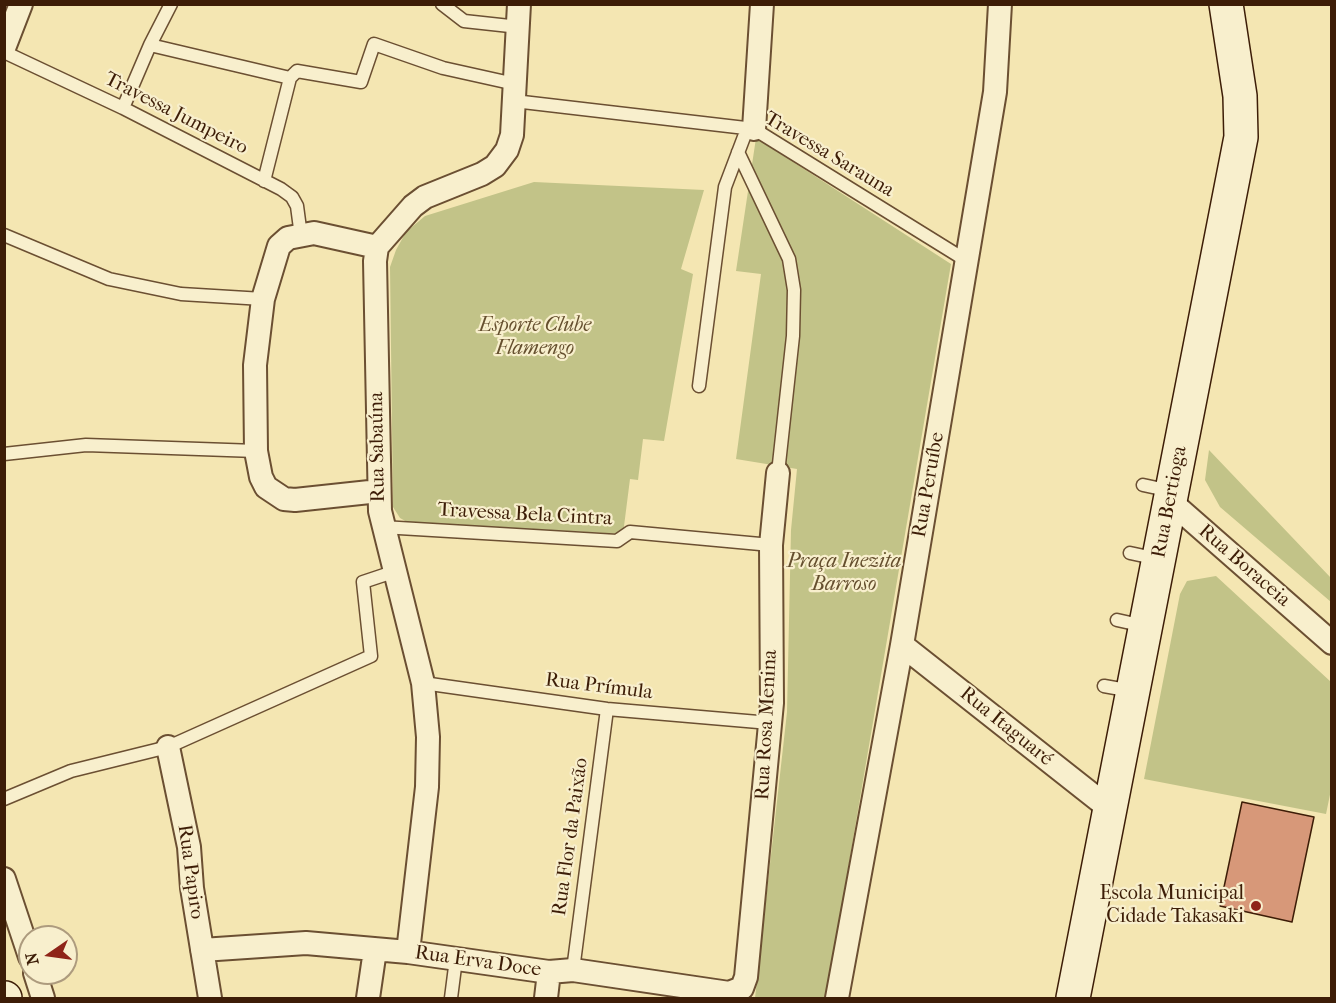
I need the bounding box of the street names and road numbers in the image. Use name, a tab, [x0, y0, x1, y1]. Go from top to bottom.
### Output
street label: Travessa Jumpeiro	[100, 68, 252, 160]
street label: Travessa Sarauna	[760, 107, 898, 203]
street label: Rua Sabaúna	[365, 392, 391, 502]
street label: Rua Peruíbe	[908, 430, 950, 540]
street label: Rua Bertioga	[1147, 444, 1193, 560]
street label: Travessa Bela Cintra	[437, 498, 613, 532]
street label: Rua Boraceia	[1193, 520, 1295, 612]
street label: Rua Rosa Menina	[751, 649, 783, 801]
street label: Rua Prímula	[544, 669, 654, 705]
street label: Rua Itaguaré	[955, 682, 1057, 772]
street label: Rua Flor da Paixão	[548, 756, 594, 918]
street label: Rua Papiro	[171, 823, 209, 921]
street label: Rua Erva Doce	[413, 941, 543, 983]

